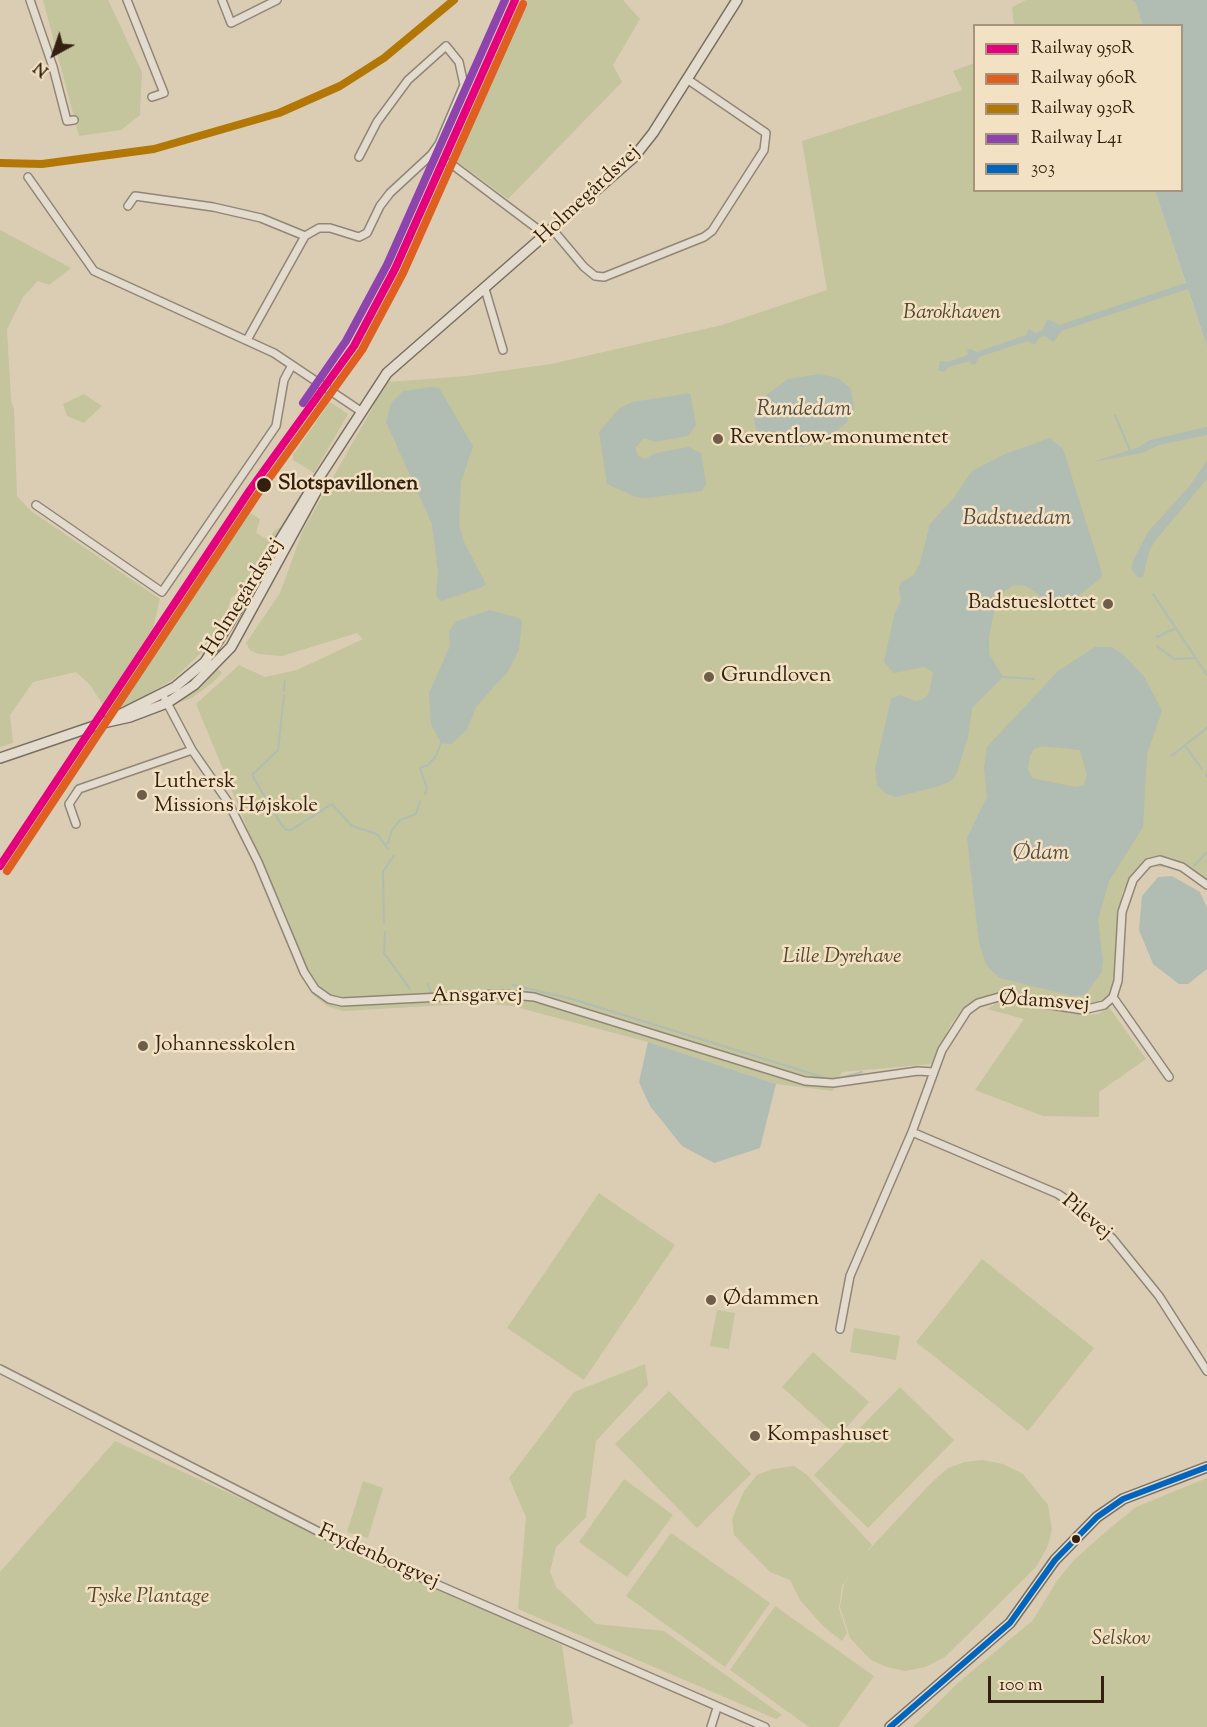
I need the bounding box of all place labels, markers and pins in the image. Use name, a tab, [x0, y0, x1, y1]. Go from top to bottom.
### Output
place label: Reventlow-monumentet	[730, 426, 948, 452]
marker: Reventlow-monumentet	[711, 432, 725, 446]
place label: Slotspavillonen	[278, 472, 418, 498]
marker: Slotspavillonen	[255, 476, 273, 494]
place label: Badstueslottet	[968, 591, 1096, 617]
marker: Badstueslottet	[1101, 597, 1115, 611]
place label: Grundloven	[721, 664, 831, 690]
marker: Grundloven	[702, 670, 716, 684]
place label: Luthersk Missions Højskole	[154, 770, 318, 820]
marker: Luthersk Missions Højskole	[135, 788, 149, 802]
place label: Johannesskolen	[155, 1033, 296, 1059]
marker: Johannesskolen	[136, 1039, 150, 1053]
place label: Ødammen	[723, 1287, 819, 1313]
marker: Ødammen	[704, 1293, 718, 1307]
place label: Kompashuset	[767, 1423, 889, 1449]
marker: Kompashuset	[748, 1429, 762, 1443]
unlabelled marker	[1070, 1533, 1082, 1545]

